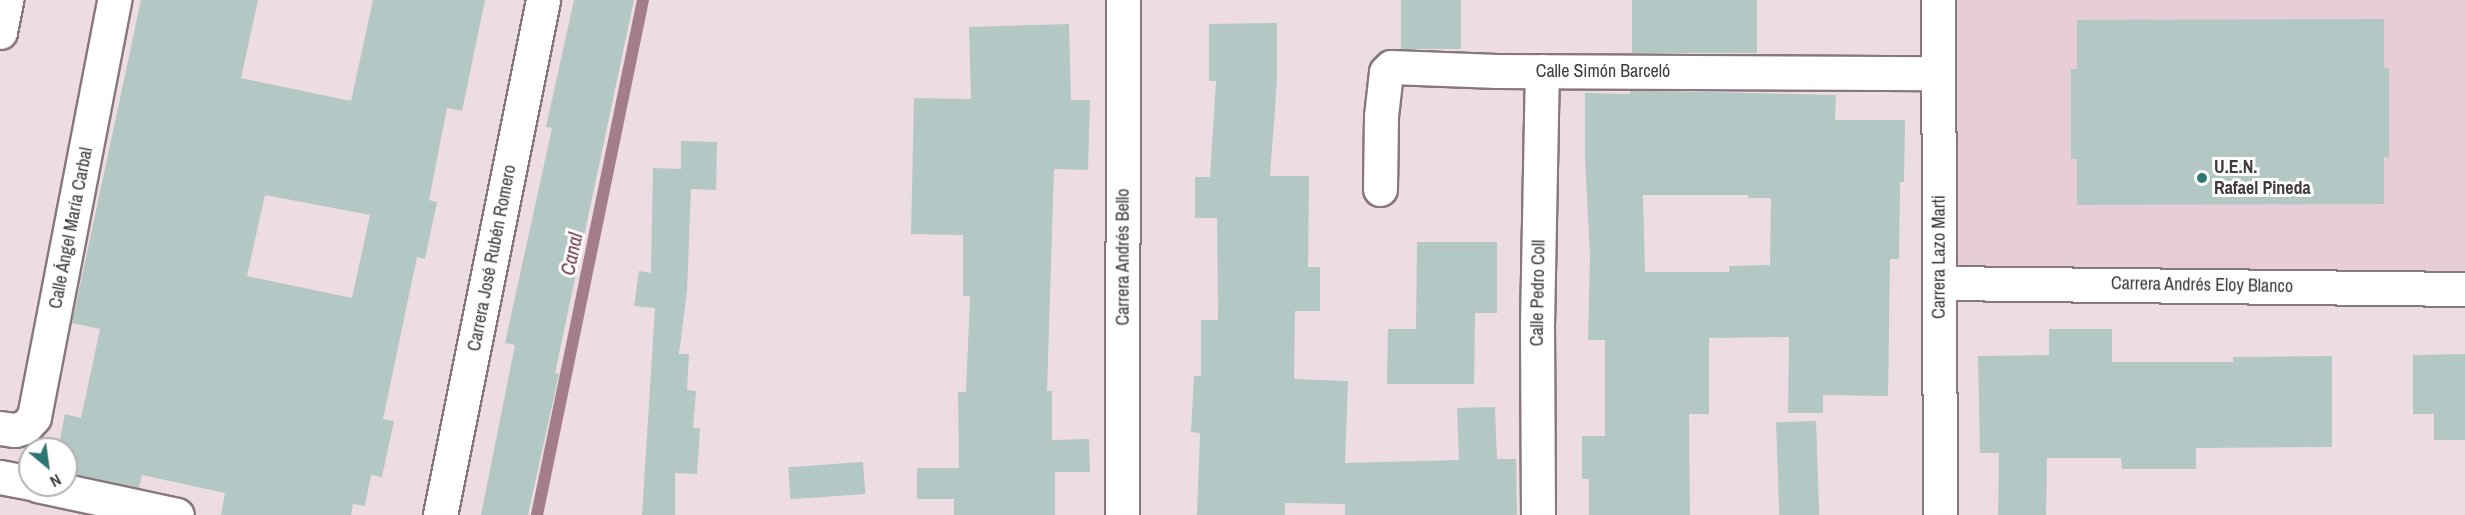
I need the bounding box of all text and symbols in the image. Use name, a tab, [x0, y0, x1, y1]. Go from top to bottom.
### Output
street label: Calle Simón Barceló	[1536, 60, 1670, 82]
street label: Calle Ángel María Carbal	[45, 145, 97, 311]
place label: U.E.N. Rafael Pineda	[2214, 157, 2311, 200]
street label: Carrera José Rubén Romero	[463, 163, 521, 353]
marker: U.E.N. Rafael Pineda	[2195, 171, 2209, 185]
street label: Carrera Andrés Bello	[1112, 188, 1134, 326]
street label: Carrera Lazo Marti	[1928, 195, 1950, 319]
water label: Canal	[555, 231, 587, 277]
street label: Calle Pedro Coll	[1526, 240, 1550, 346]
street label: Carrera Andrés Eloy Blanco	[2110, 273, 2294, 297]
north arrow	[18, 437, 78, 497]
text: N	[46, 469, 65, 493]

